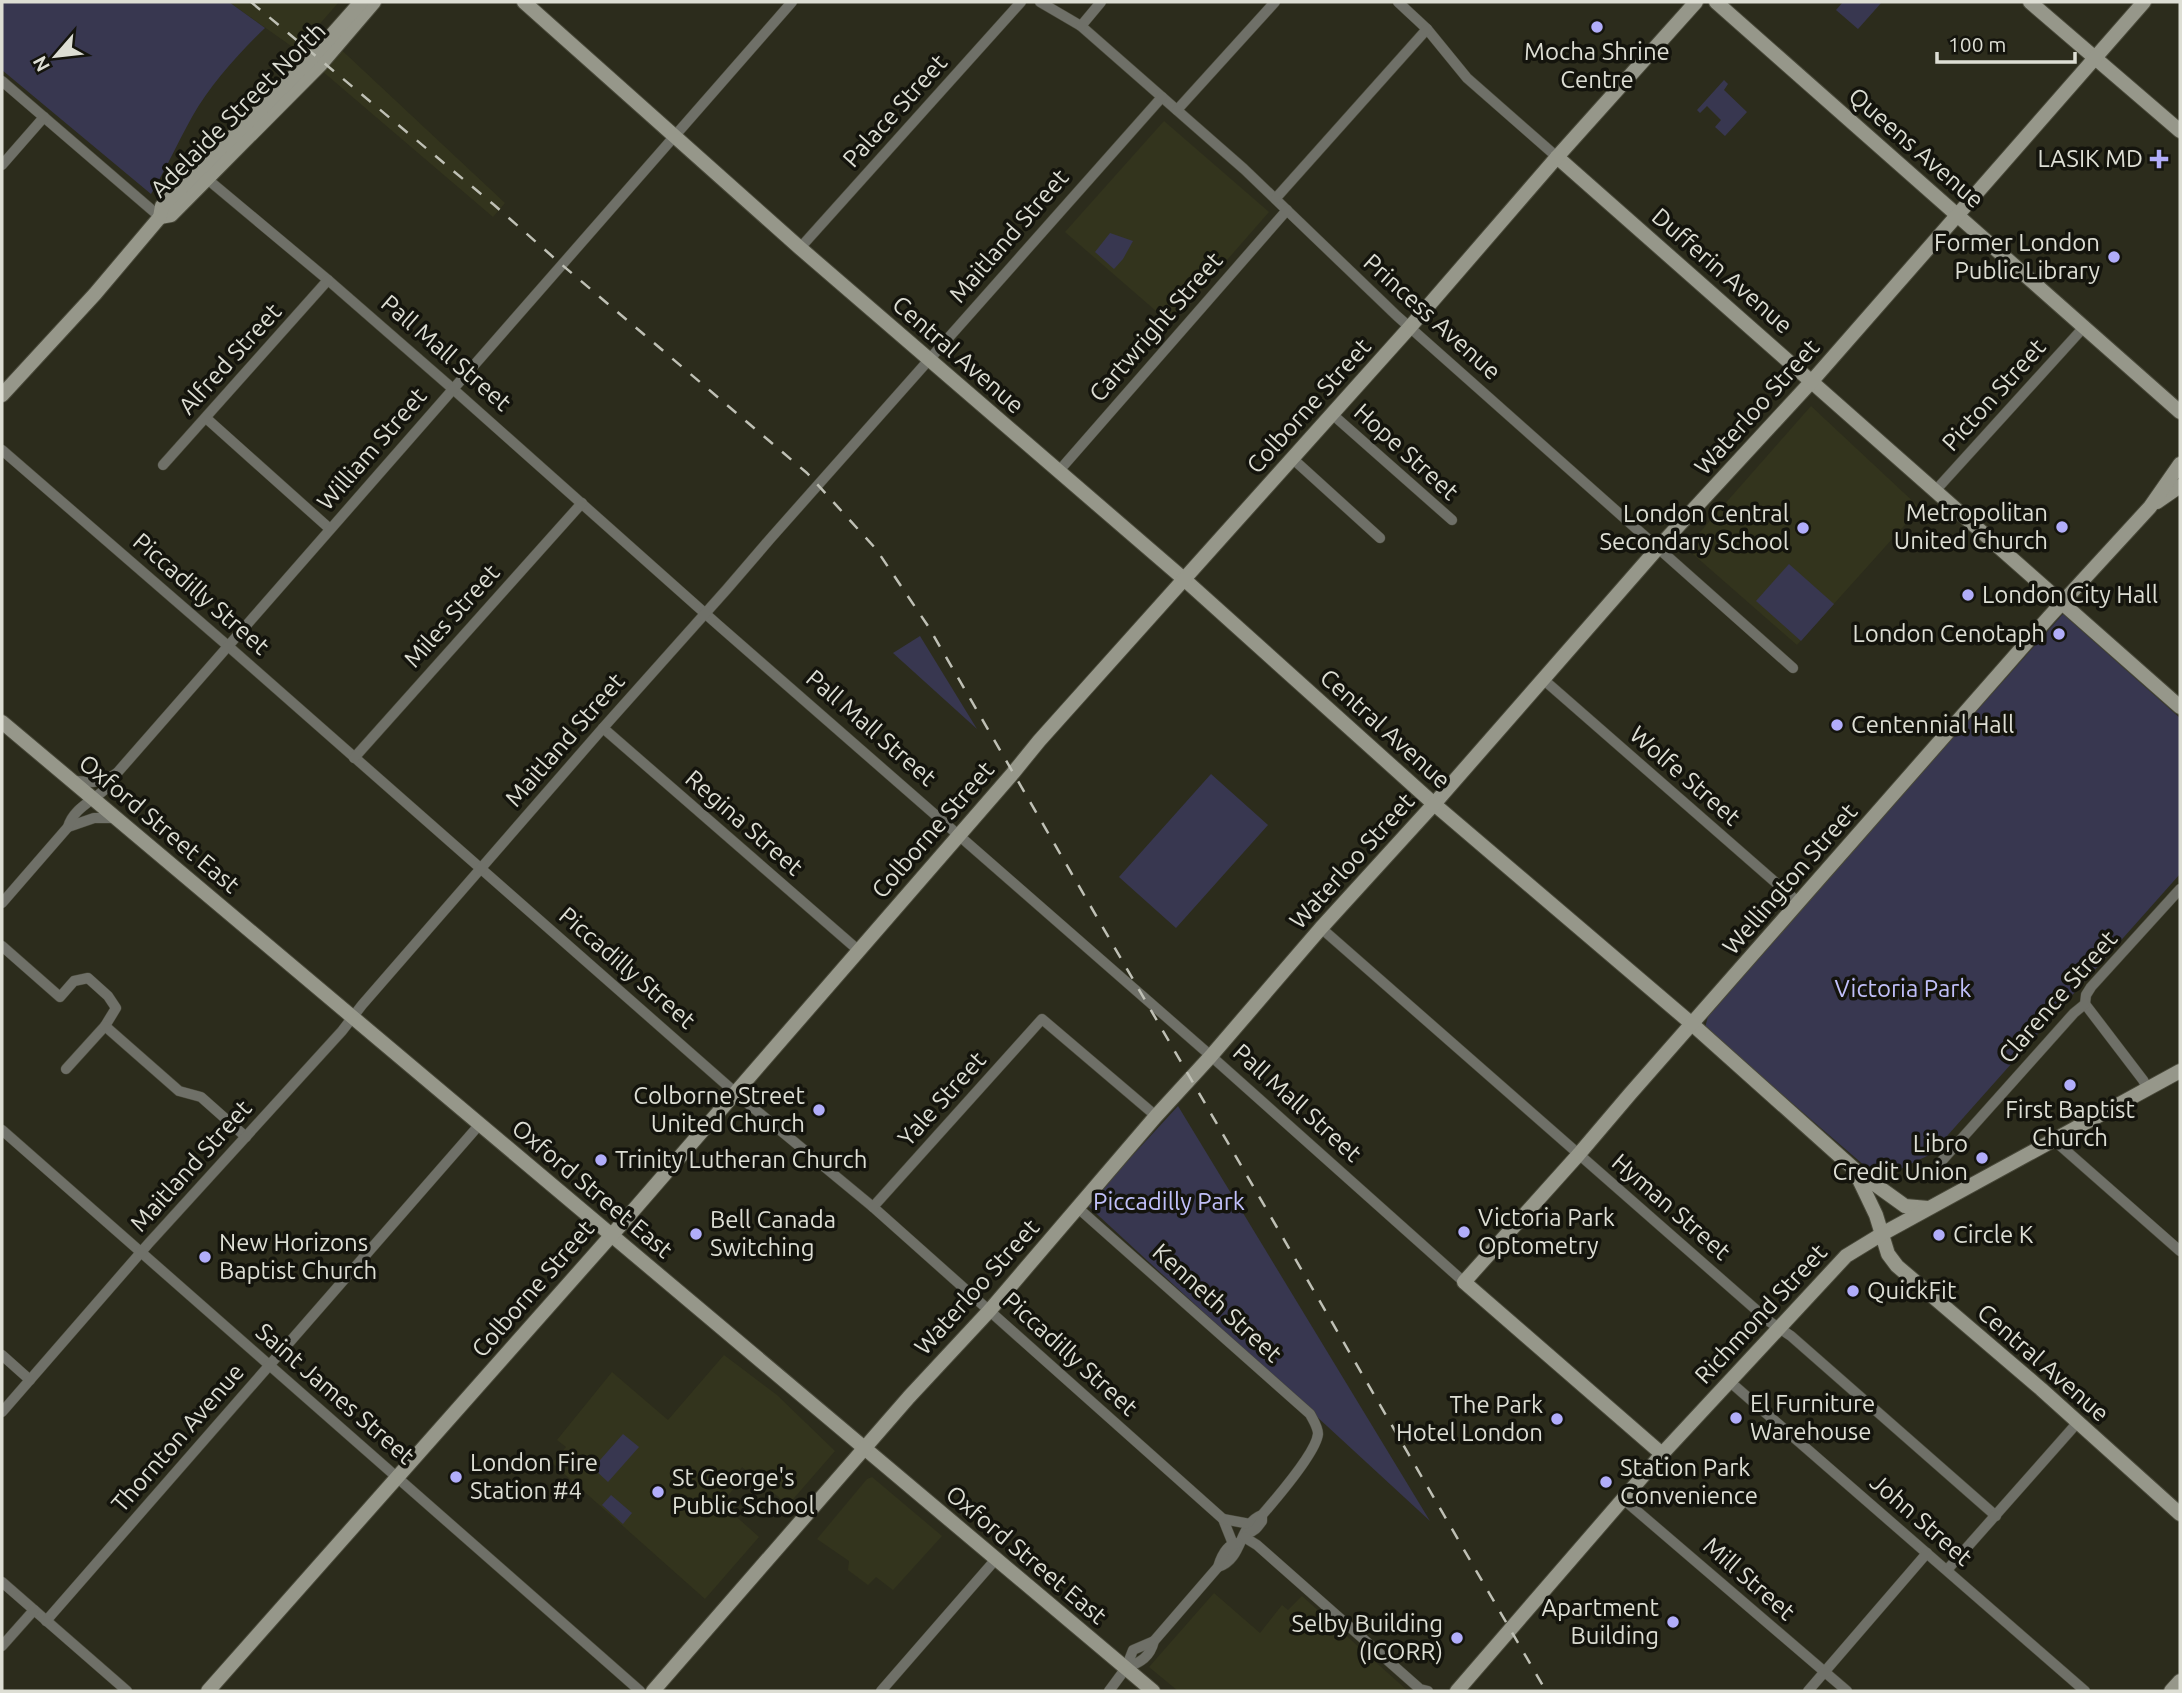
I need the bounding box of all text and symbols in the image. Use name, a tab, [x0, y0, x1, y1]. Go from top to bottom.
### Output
street label: Adelaide Street North	[145, 17, 331, 203]
marker: Mocha Shrine Centre	[1589, 19, 1605, 35]
north arrow	[21, 21, 91, 91]
scale bar	[1937, 21, 2075, 65]
text: 100 m	[1948, 32, 2006, 56]
place label: Mocha Shrine Centre	[1524, 38, 1670, 93]
street label: Palace Street	[837, 48, 953, 172]
text: N	[28, 53, 54, 75]
street label: Queens Avenue	[1844, 82, 1989, 213]
place label: LASIK MD	[2037, 145, 2143, 172]
marker: LASIK MD	[2149, 149, 2169, 169]
street label: Maitland Street	[944, 163, 1074, 308]
street label: Dufferin Avenue	[1647, 202, 1798, 339]
place label: Former London Public Library	[1934, 229, 2100, 284]
street label: Cartwright Street	[1084, 246, 1228, 407]
street label: Princess Avenue	[1358, 248, 1506, 385]
marker: Former London Public Library	[2106, 249, 2122, 265]
street label: Pall Mall Street	[376, 289, 517, 417]
street label: Central Avenue	[887, 290, 1029, 419]
street label: Alfred Street	[173, 297, 287, 420]
street label: Colborne Street	[1241, 332, 1376, 478]
street label: Waterloo Street	[1689, 333, 1825, 480]
street label: Picton Street	[1936, 333, 2051, 456]
street label: William Street	[311, 382, 432, 515]
street label: Hope Street	[1349, 398, 1464, 506]
place label: Metropolitan United Church	[1894, 499, 2048, 554]
place label: London Central Secondary School	[1599, 500, 1789, 555]
marker: Metropolitan United Church	[2054, 519, 2070, 535]
marker: London Central Secondary School	[1795, 520, 1811, 536]
street label: Piccadilly Street	[128, 527, 275, 660]
street label: Miles Street	[398, 558, 505, 673]
place label: London City Hall	[1982, 581, 2158, 608]
marker: London City Hall	[1960, 587, 1976, 603]
place label: London Cenotaph	[1853, 620, 2045, 647]
marker: London Cenotaph	[2051, 626, 2067, 642]
street label: Central Avenue	[1315, 663, 1456, 794]
street label: Pall Mall Street	[801, 664, 942, 792]
street label: Maitland Street	[500, 667, 630, 812]
place label: Centennial Hall	[1851, 711, 2014, 738]
marker: Centennial Hall	[1829, 717, 1845, 733]
street label: Wolfe Street	[1625, 720, 1746, 831]
street label: Oxford Street East	[74, 749, 245, 899]
street label: Colborne Street	[866, 756, 999, 903]
street label: Regina Street	[680, 764, 809, 881]
street label: Waterloo Street	[1284, 787, 1420, 934]
street label: Wellington Street	[1717, 797, 1863, 959]
street label: Piccadilly Street	[554, 901, 701, 1034]
street label: Clarence Street	[1993, 925, 2123, 1068]
park label: Victoria Park	[1835, 975, 1971, 1002]
street label: Pall Mall Street	[1228, 1038, 1367, 1168]
street label: Yale Street	[892, 1046, 991, 1151]
marker: First Baptist Church	[2062, 1077, 2078, 1093]
place label: Colborne Street United Church	[633, 1082, 806, 1137]
street label: Maitland Street	[125, 1094, 257, 1237]
place label: First Baptist Church	[2005, 1096, 2135, 1151]
marker: Colborne Street United Church	[811, 1102, 827, 1118]
street label: Oxford Street East	[507, 1114, 678, 1264]
place label: Libro Credit Union	[1832, 1130, 1968, 1185]
place label: Trinity Lutheran Church	[615, 1146, 867, 1173]
street label: Hyman Street	[1607, 1148, 1736, 1266]
marker: Libro Credit Union	[1974, 1150, 1990, 1166]
marker: Trinity Lutheran Church	[593, 1152, 609, 1168]
park label: Piccadilly Park	[1093, 1188, 1245, 1215]
place label: Victoria Park Optometry	[1478, 1204, 1615, 1259]
place label: Bell Canada Switching	[710, 1206, 836, 1261]
street label: Waterloo Street	[909, 1213, 1045, 1360]
street label: Colborne Street	[466, 1215, 599, 1362]
place label: Circle K	[1953, 1221, 2034, 1248]
marker: Victoria Park Optometry	[1456, 1224, 1472, 1240]
marker: Bell Canada Switching	[688, 1226, 704, 1242]
marker: Circle K	[1931, 1227, 1947, 1243]
place label: New Horizons Baptist Church	[219, 1229, 377, 1284]
street label: Kenneth Street	[1147, 1238, 1288, 1368]
street label: Richmond Street	[1689, 1238, 1833, 1389]
marker: New Horizons Baptist Church	[197, 1249, 213, 1265]
place label: QuickFit	[1867, 1277, 1957, 1304]
marker: QuickFit	[1845, 1283, 1861, 1299]
street label: Piccadilly Street	[998, 1286, 1143, 1421]
street label: Central Avenue	[1972, 1298, 2114, 1427]
street label: Saint James Street	[251, 1318, 420, 1470]
street label: Thornton Avenue	[106, 1358, 249, 1517]
place label: El Furniture Warehouse	[1750, 1390, 1875, 1445]
place label: The Park Hotel London	[1396, 1391, 1543, 1446]
marker: El Furniture Warehouse	[1728, 1410, 1744, 1426]
marker: The Park Hotel London	[1549, 1411, 1565, 1427]
place label: London Fire Station #4	[470, 1449, 598, 1504]
place label: Station Park Convenience	[1620, 1454, 1758, 1509]
place label: St George's Public School	[672, 1464, 815, 1519]
street label: John Street	[1865, 1468, 1978, 1571]
marker: London Fire Station #4	[448, 1469, 464, 1485]
marker: Station Park Convenience	[1598, 1474, 1614, 1490]
street label: Oxford Street East	[941, 1480, 1112, 1630]
marker: St George's Public School	[650, 1484, 666, 1500]
street label: Mill Street	[1698, 1532, 1801, 1626]
place label: Apartment Building	[1541, 1594, 1660, 1649]
place label: Selby Building (ICORR)	[1291, 1610, 1443, 1665]
marker: Apartment Building	[1665, 1614, 1681, 1630]
marker: Selby Building (ICORR)	[1449, 1630, 1465, 1646]

